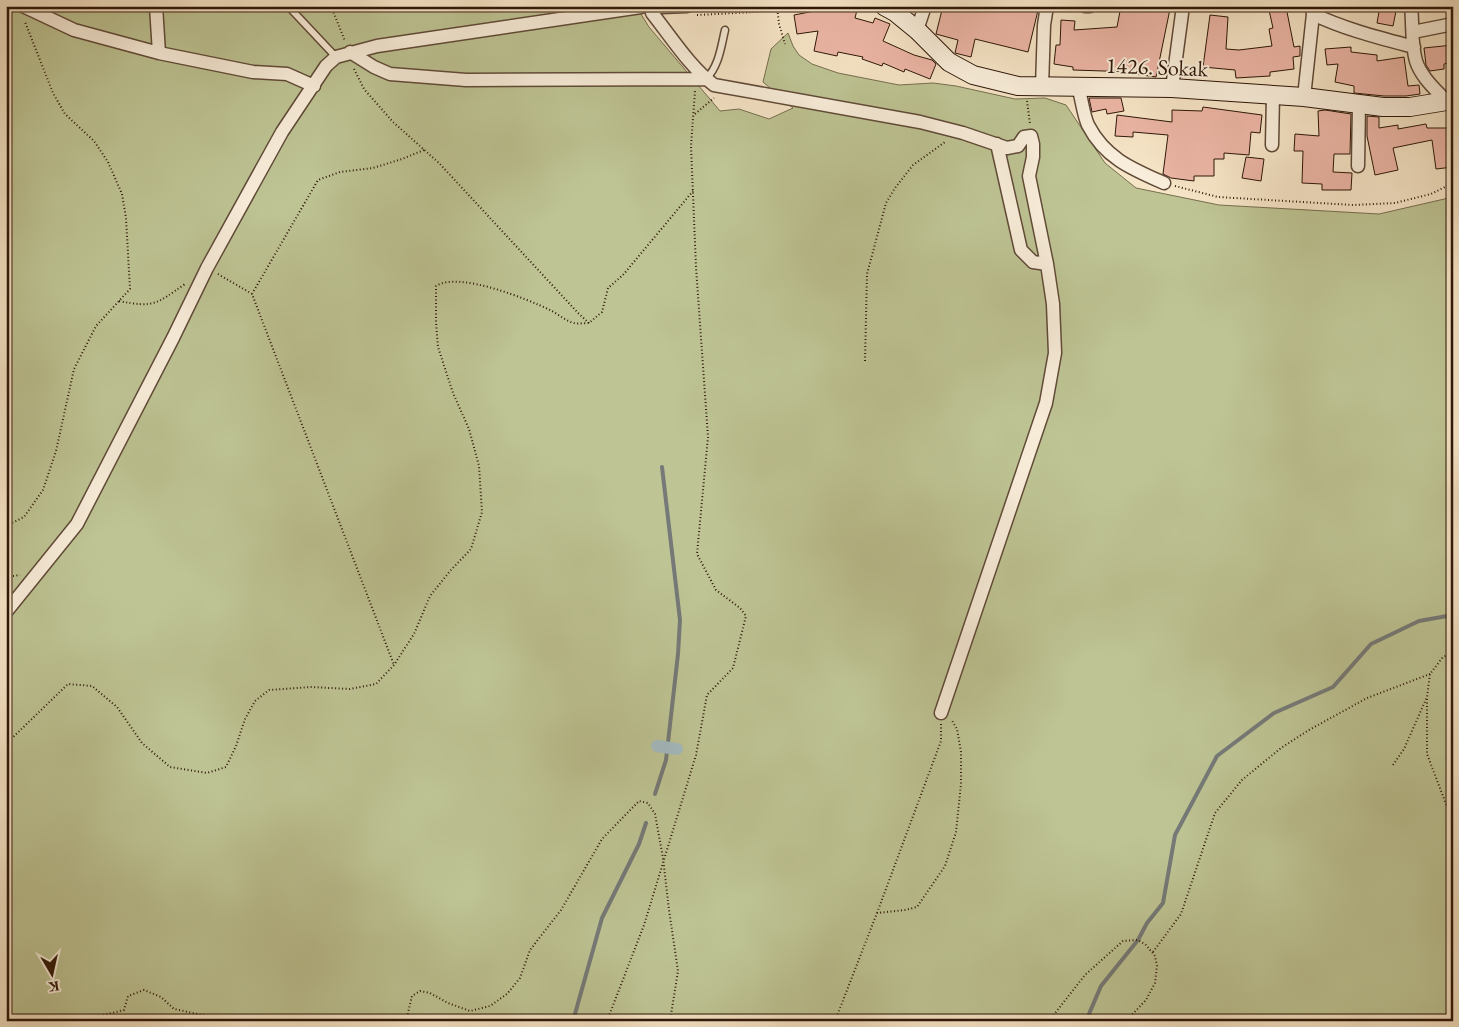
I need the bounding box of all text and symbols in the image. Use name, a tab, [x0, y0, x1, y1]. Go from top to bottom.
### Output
street label: 1426. Sokak	[1106, 51, 1209, 83]
north arrow	[28, 950, 78, 1000]
text: K	[47, 977, 61, 997]

